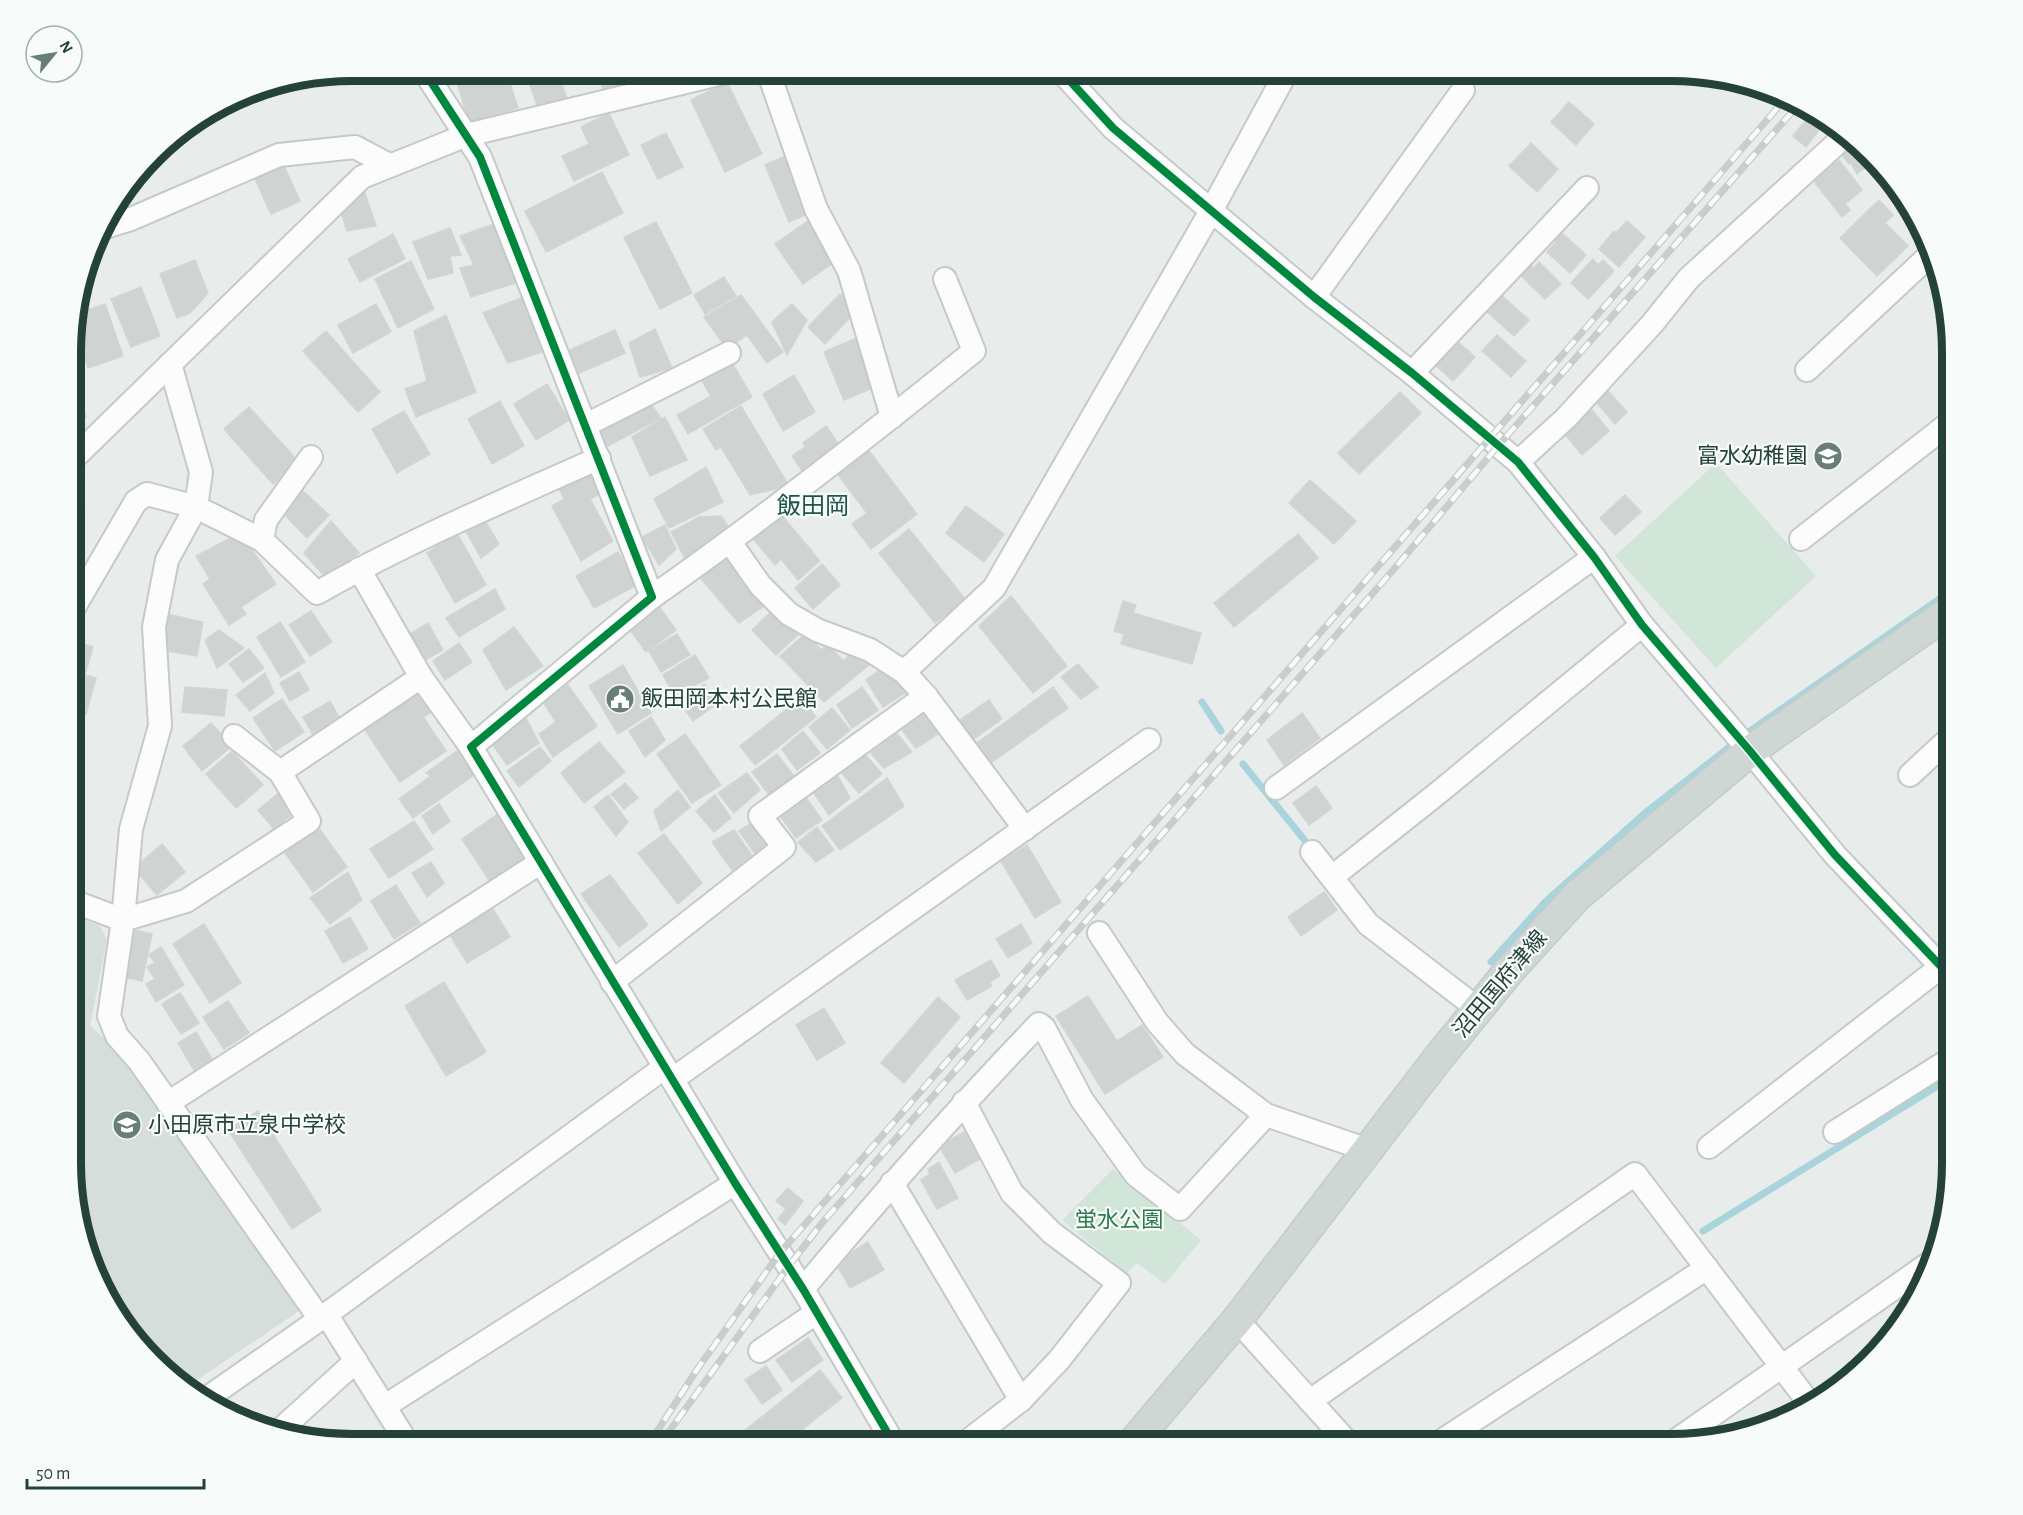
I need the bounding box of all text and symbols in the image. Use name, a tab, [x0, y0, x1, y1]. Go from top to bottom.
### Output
north arrow	[24, 24, 84, 84]
text: N	[56, 38, 76, 56]
school or university icon: 富水幼稚園	[1812, 440, 1844, 472]
place label: 富水幼稚園	[1697, 444, 1807, 467]
district label: 飯田岡	[777, 493, 849, 519]
public building icon: 飯田岡本村公民館	[604, 683, 636, 715]
place label: 飯田岡本村公民館	[641, 687, 817, 710]
street label: 沼田国府津線	[1448, 926, 1551, 1042]
school or university icon: 小田原市立泉中学校	[111, 1109, 143, 1141]
place label: 小田原市立泉中学校	[148, 1113, 346, 1136]
park label: 蛍水公園	[1075, 1208, 1163, 1231]
scale bar	[27, 1452, 204, 1490]
text: 50 m	[36, 1465, 70, 1483]

